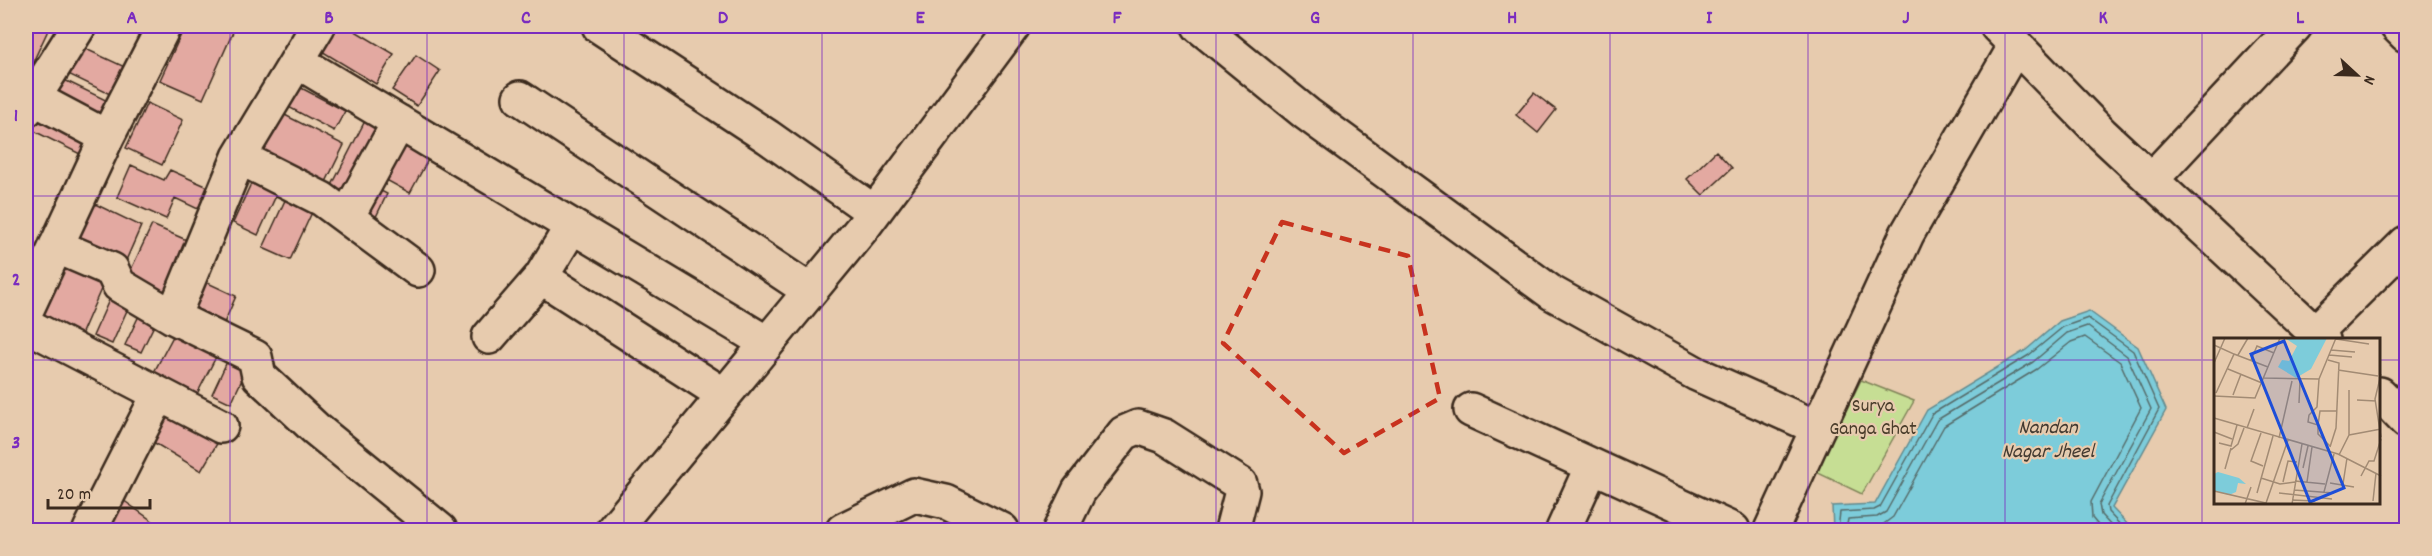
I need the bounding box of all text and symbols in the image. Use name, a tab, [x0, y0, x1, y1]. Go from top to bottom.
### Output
text: A	[127, 5, 138, 33]
text: B	[324, 5, 334, 33]
text: C	[521, 5, 531, 33]
text: D	[718, 5, 729, 33]
text: E	[915, 5, 925, 33]
text: F	[1113, 5, 1123, 33]
text: G	[1310, 5, 1320, 33]
text: H	[1507, 5, 1517, 33]
text: I	[1706, 5, 1713, 33]
text: J	[1902, 5, 1910, 33]
text: K	[2098, 5, 2108, 33]
text: L	[2296, 5, 2305, 33]
north arrow	[2327, 45, 2387, 105]
text: N	[2356, 72, 2381, 88]
text: 1	[14, 103, 18, 131]
text: 2	[12, 267, 20, 295]
inset map	[2214, 338, 2381, 505]
park label: Surya Ganga Ghat	[1829, 393, 1917, 444]
water label: Nandan Nagar Jheel	[2002, 414, 2096, 468]
text: 3	[12, 430, 20, 458]
scale bar	[48, 472, 150, 510]
text: 20 m	[57, 483, 91, 508]

